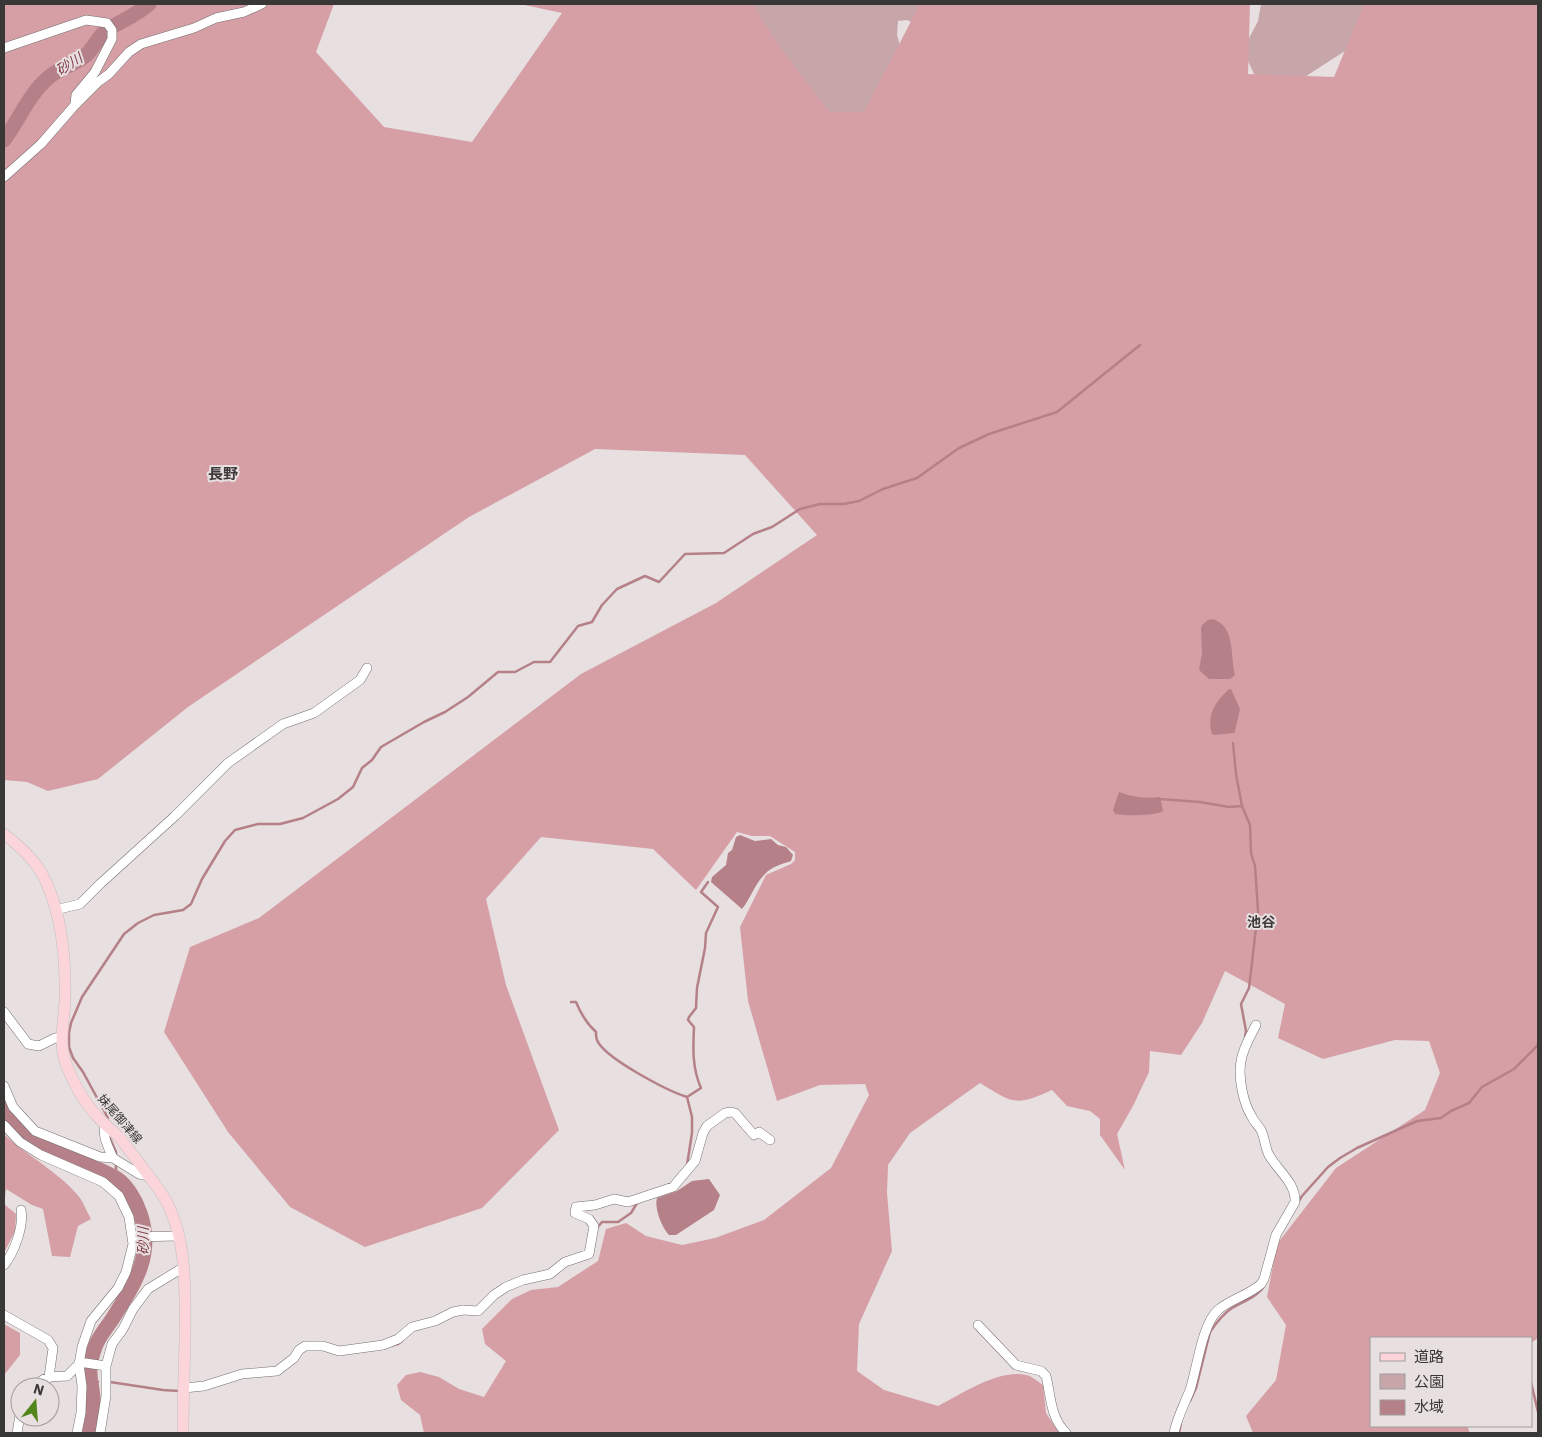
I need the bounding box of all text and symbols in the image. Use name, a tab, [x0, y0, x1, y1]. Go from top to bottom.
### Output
water label: 砂川	[52, 48, 87, 79]
district label: 長野	[208, 464, 238, 483]
district label: 池谷	[1247, 913, 1276, 931]
street label: 妹尾御津線	[95, 1091, 146, 1146]
water label: 砂川	[134, 1225, 152, 1255]
legend	[1370, 1337, 1532, 1427]
text: 道路	[1414, 1347, 1444, 1366]
text: 公園	[1414, 1372, 1444, 1391]
north arrow	[10, 1377, 60, 1427]
text: N	[31, 1379, 46, 1400]
text: 水域	[1414, 1397, 1444, 1416]

